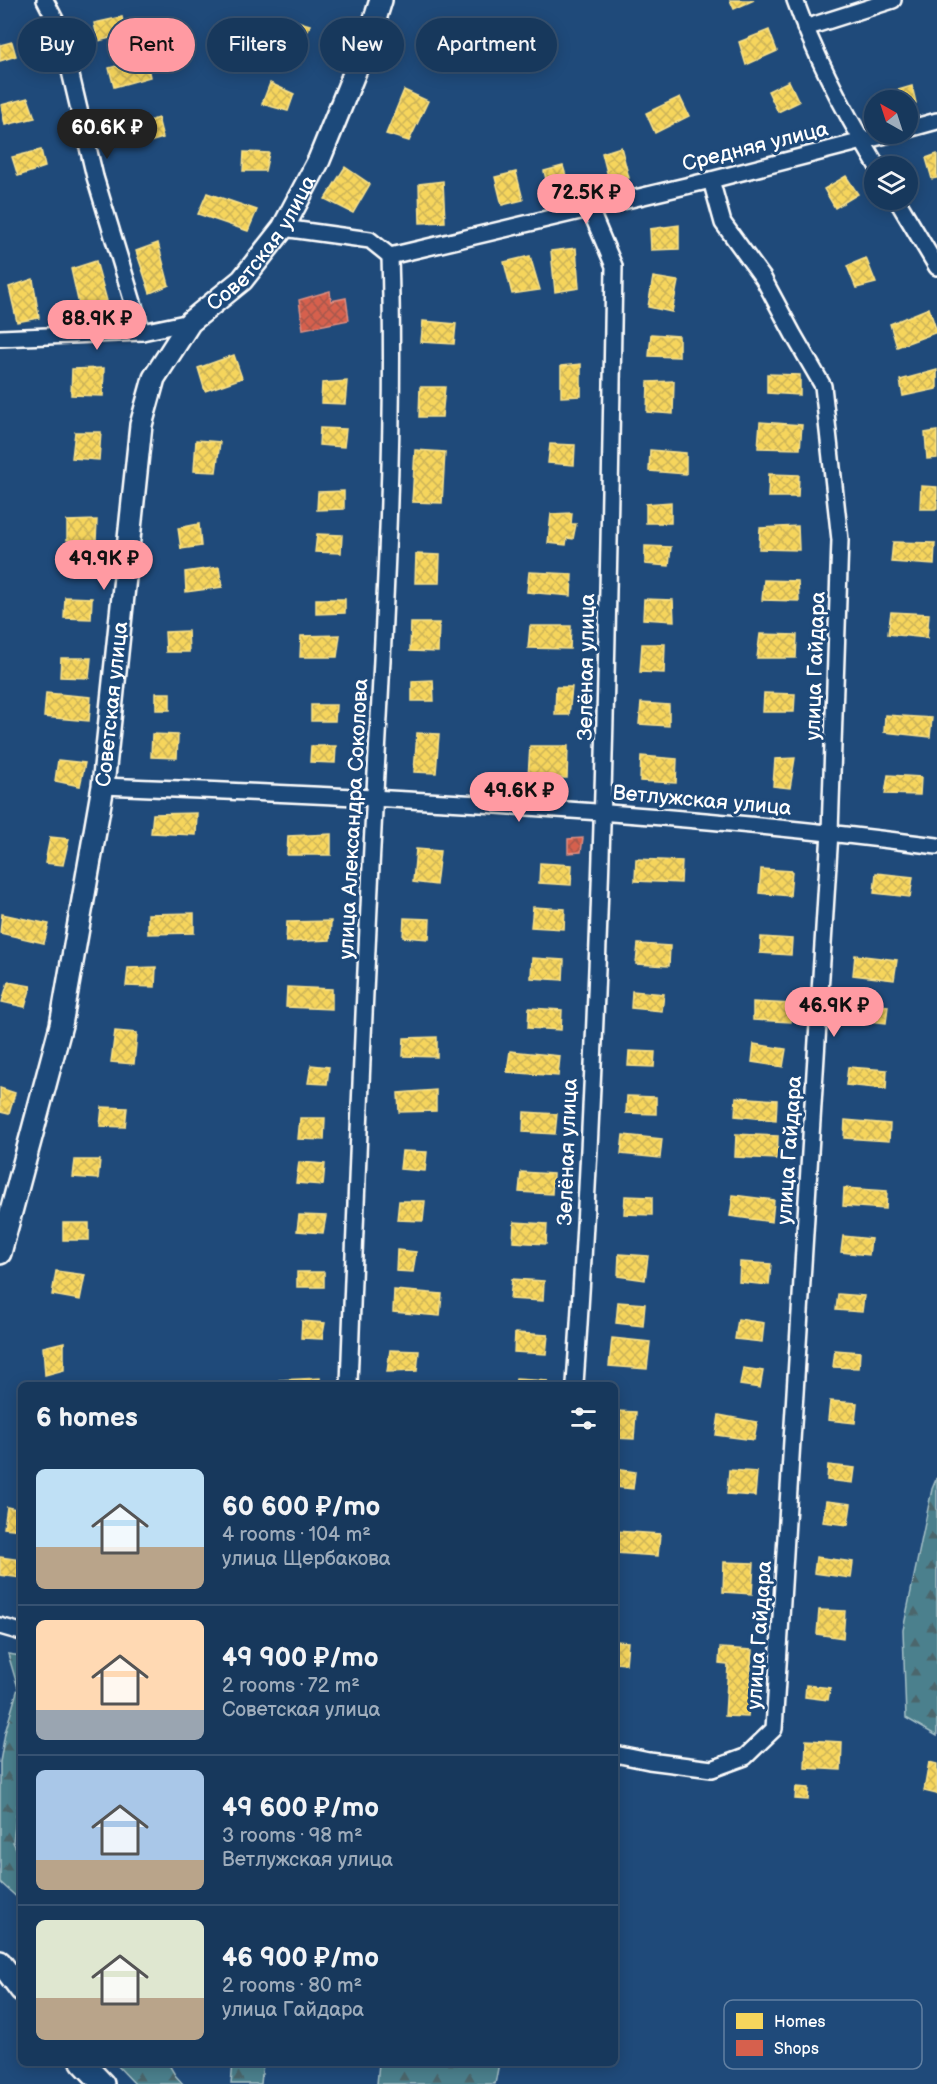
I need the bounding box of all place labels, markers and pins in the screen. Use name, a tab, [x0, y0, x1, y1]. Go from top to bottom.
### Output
pin: 60.6K ₽	[52, 109, 162, 160]
pin: 72.5K ₽	[531, 174, 641, 225]
pin: 88.9K ₽	[42, 300, 152, 351]
pin: 49.9K ₽	[49, 540, 159, 591]
pin: 49.6K ₽	[464, 772, 574, 823]
pin: 46.9K ₽	[779, 987, 889, 1038]

